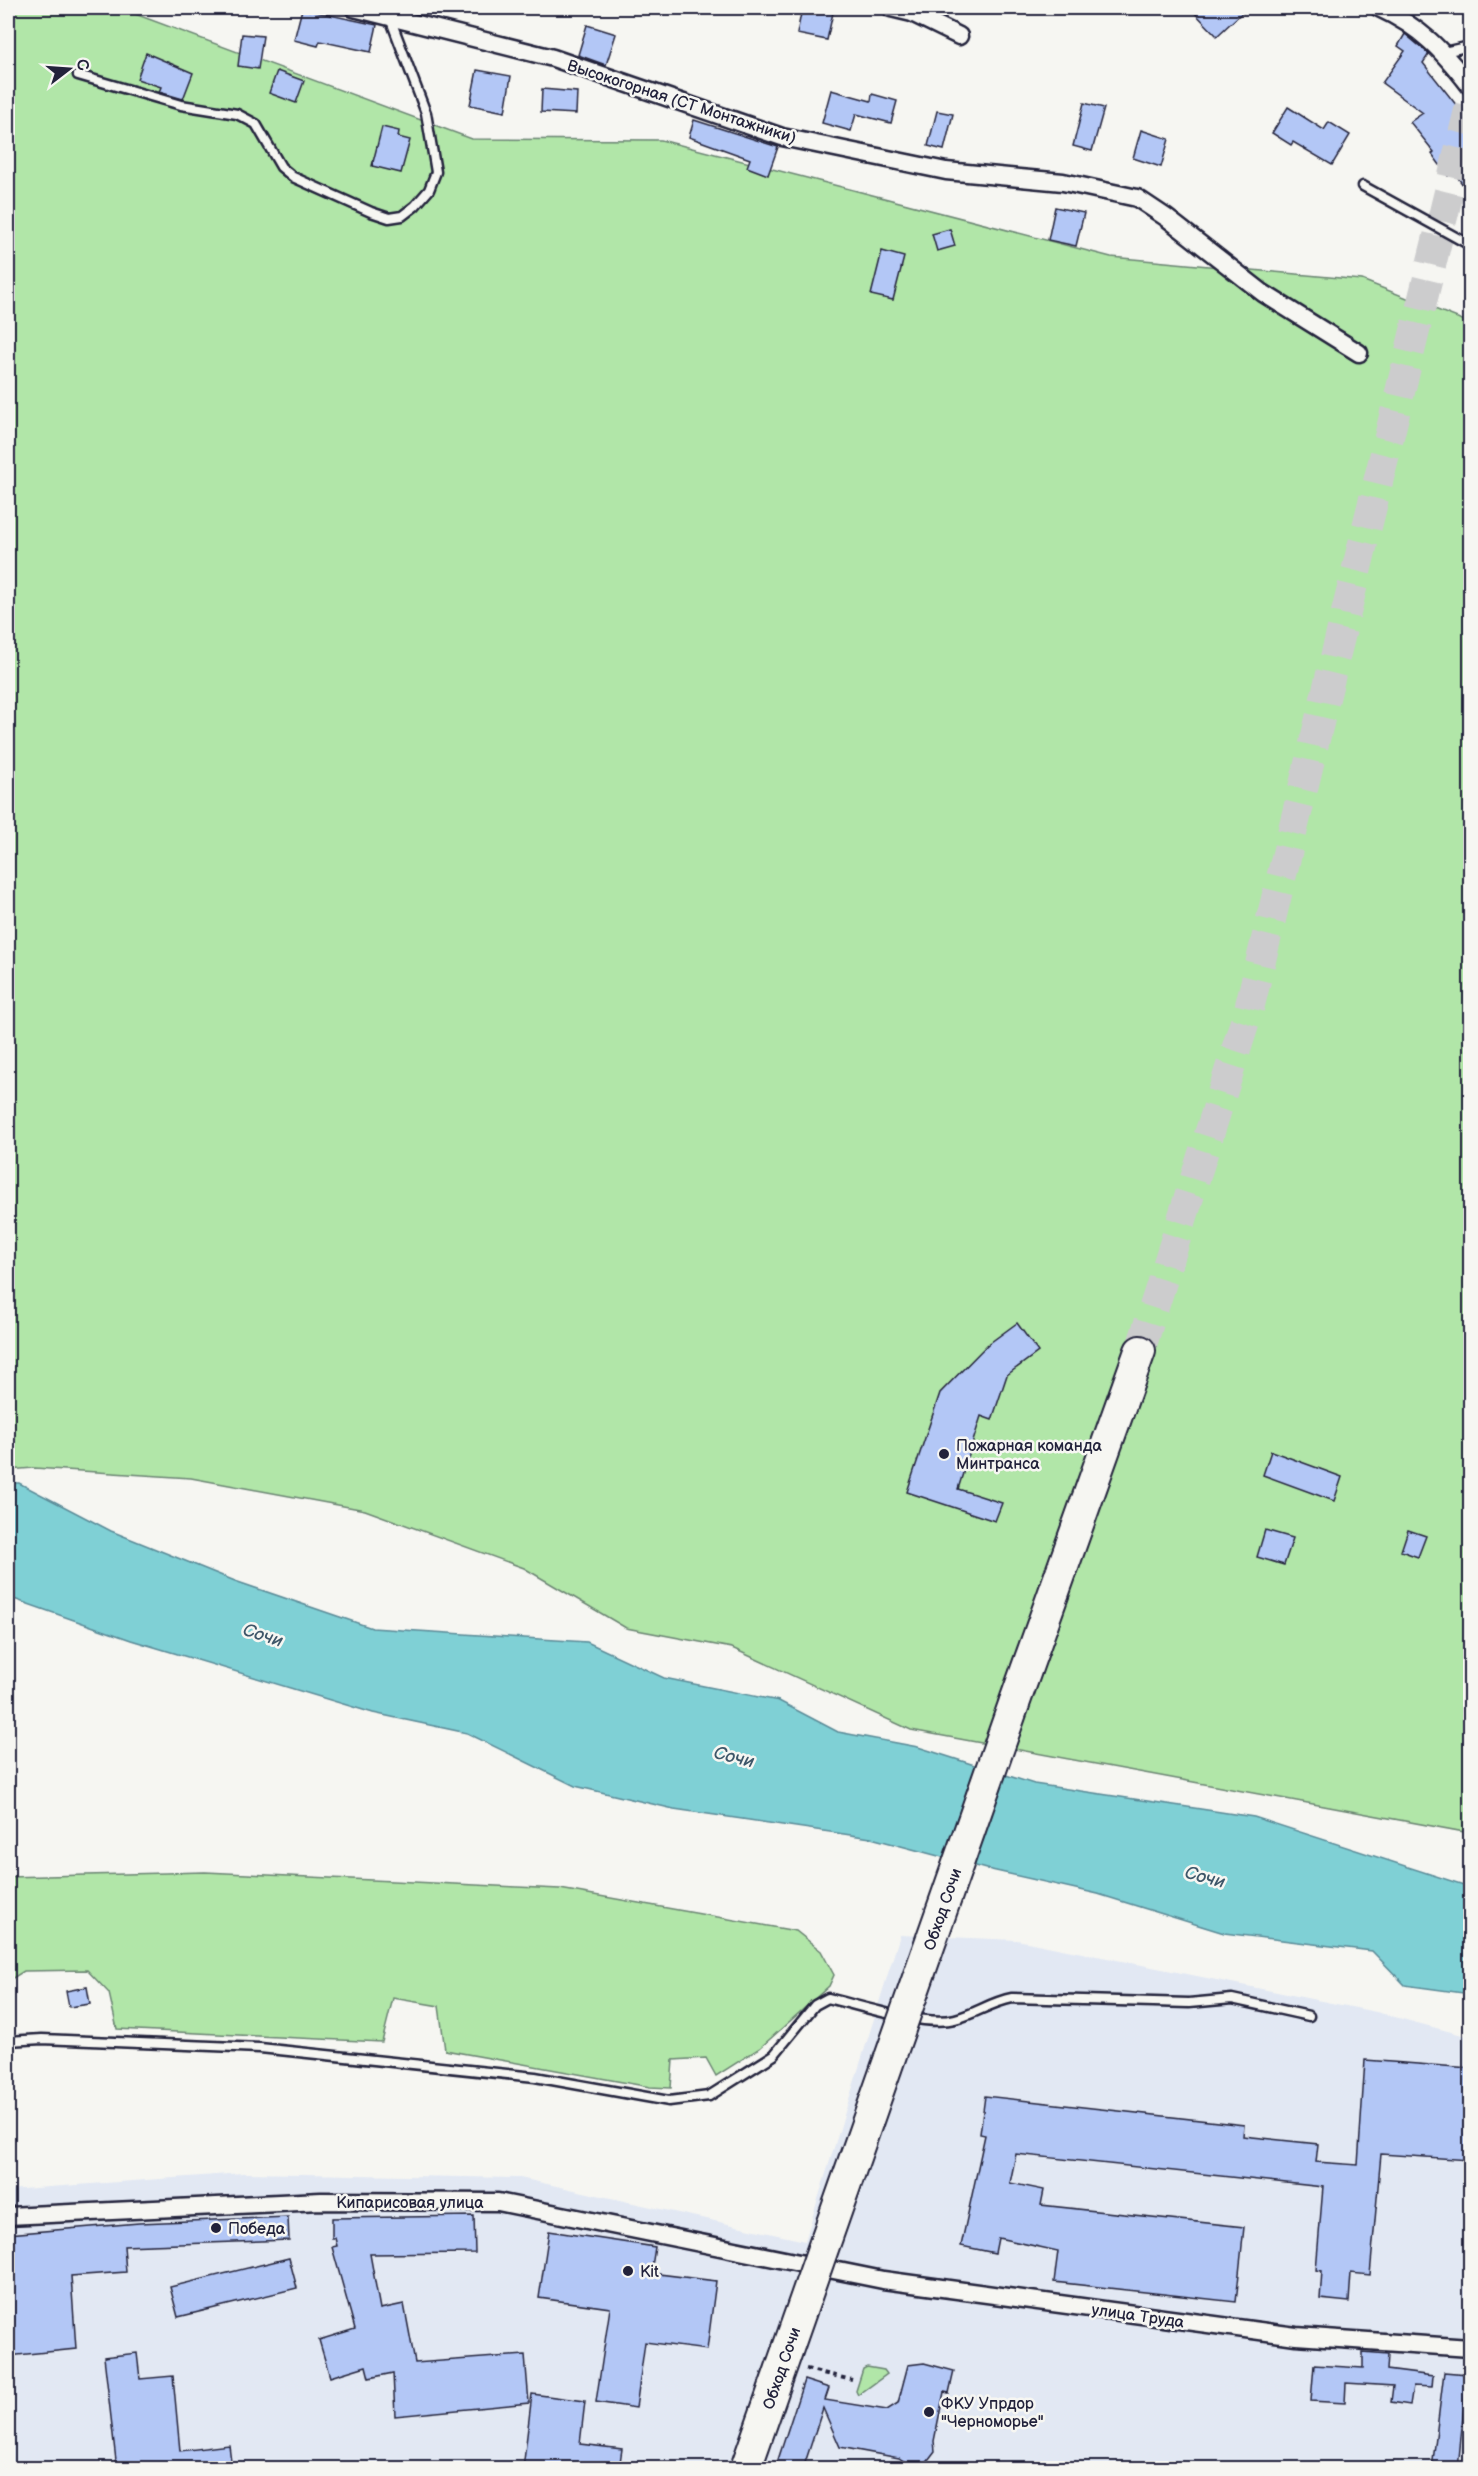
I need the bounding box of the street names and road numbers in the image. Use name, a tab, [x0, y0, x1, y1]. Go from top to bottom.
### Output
street label: Высокогорная (СТ Монтажники)	[565, 56, 798, 148]
street label: Обход Сочи	[920, 1866, 966, 1953]
street label: Кипарисовая улица	[336, 2194, 484, 2213]
street label: улица Труда	[1090, 2301, 1186, 2332]
street label: Обход Сочи	[759, 2325, 805, 2412]

